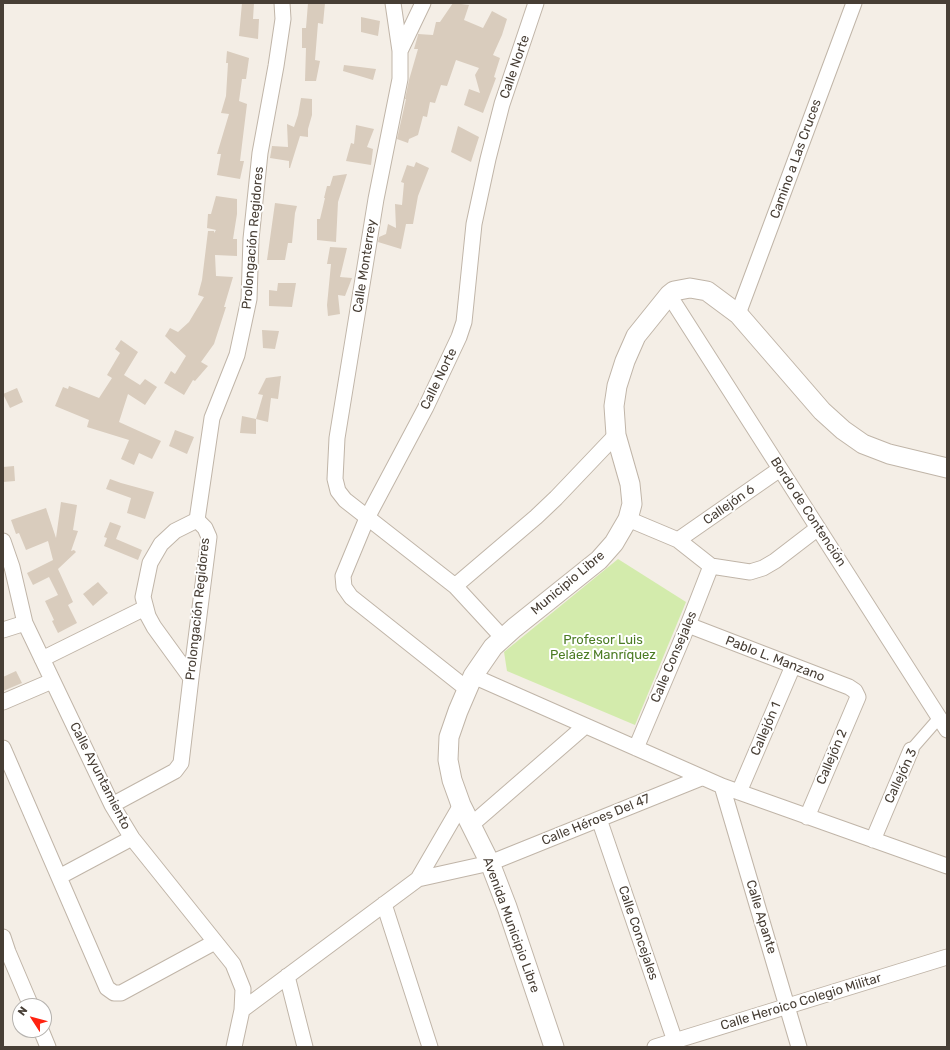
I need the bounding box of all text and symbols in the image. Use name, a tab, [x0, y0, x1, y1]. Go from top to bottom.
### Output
street label: Calle Norte	[497, 33, 533, 101]
street label: Camino a Las Cruces	[767, 97, 825, 221]
street label: Prolongación Regidores	[239, 166, 267, 310]
street label: Calle Monterrey	[350, 218, 380, 314]
street label: Calle Norte	[417, 346, 461, 412]
street label: Bordo de Contención	[767, 454, 849, 570]
street label: Callejón 6	[700, 482, 758, 528]
street label: Prolongación Regidores	[183, 537, 213, 681]
street label: Municipio Libre	[528, 548, 608, 618]
street label: Calle Consejales	[648, 609, 700, 705]
park label: Profesor Luis Peláez Manríquez	[550, 632, 656, 663]
street label: Pablo L. Manzano	[723, 633, 827, 685]
street label: Callejón 1	[748, 700, 784, 758]
street label: Calle Ayuntamiento	[66, 720, 134, 832]
street label: Callejón 2	[813, 727, 851, 787]
street label: Callejón 3	[881, 746, 921, 806]
street label: Calle Héroes Del 47	[539, 791, 653, 849]
street label: Avenida Municipio Libre	[479, 855, 543, 995]
street label: Calle Apante	[742, 878, 780, 956]
street label: Calle Concejales	[615, 884, 661, 982]
street label: Calle Heroico Colegio Militar	[719, 970, 883, 1034]
north arrow	[12, 998, 52, 1038]
text: N	[15, 1004, 30, 1018]

